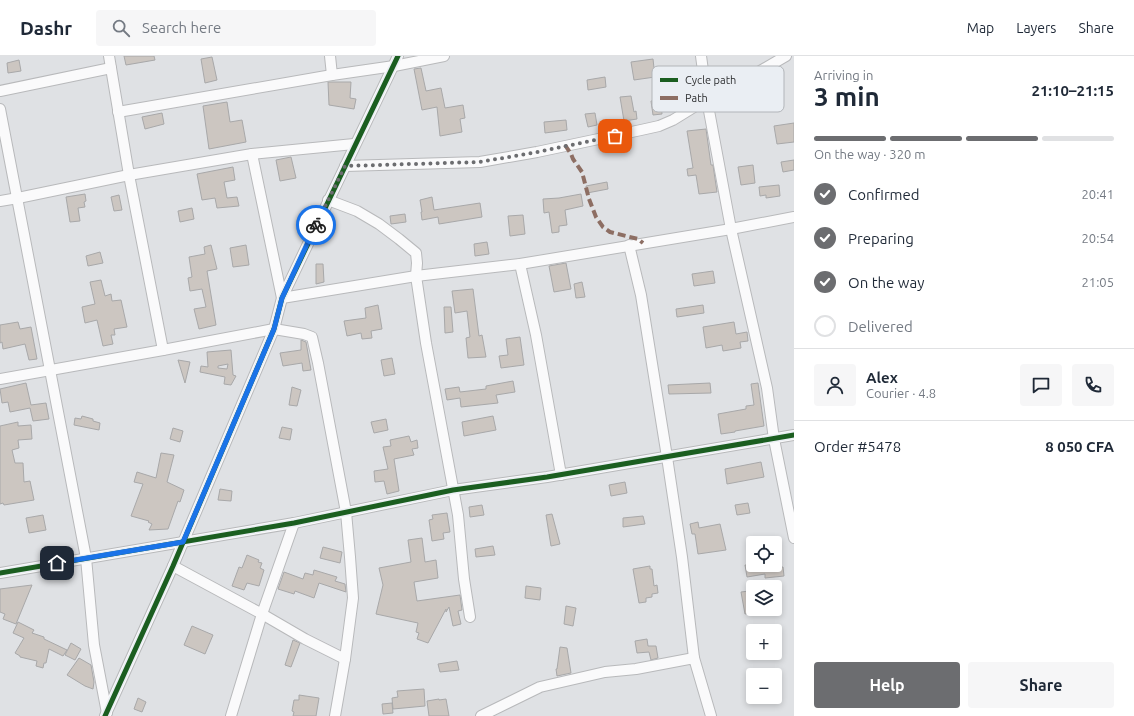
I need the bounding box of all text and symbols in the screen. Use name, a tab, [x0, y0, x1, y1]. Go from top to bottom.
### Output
search box	[96, 10, 376, 46]
text: Dashr	[20, 17, 72, 39]
icon: search	[110, 17, 132, 39]
text: Search here	[142, 19, 221, 36]
text: Map	[967, 20, 994, 36]
text: Layers	[1016, 20, 1056, 36]
text: Share	[1078, 20, 1114, 36]
legend	[652, 66, 784, 112]
text: Arriving in	[814, 68, 873, 82]
text: Cycle path	[685, 74, 736, 86]
text: 3 min	[814, 82, 880, 111]
text: 21:10–21:15	[1031, 82, 1114, 99]
text: Path	[685, 92, 708, 104]
pin	[598, 119, 632, 153]
icon: bag	[604, 125, 626, 147]
text: On the way · 320 m	[814, 147, 926, 161]
icon: check	[814, 183, 836, 205]
text: Confirmed	[848, 186, 920, 203]
text: 20:41	[1081, 187, 1114, 201]
courier	[296, 205, 336, 245]
icon: bike	[305, 214, 327, 236]
icon: check	[814, 227, 836, 249]
text: Preparing	[848, 230, 914, 247]
text: 20:54	[1081, 231, 1114, 245]
icon: check	[814, 271, 836, 293]
text: On the way	[848, 274, 924, 291]
text: 21:05	[1081, 275, 1114, 289]
text: Delivered	[848, 318, 913, 335]
button: person	[814, 364, 856, 406]
button: chat	[1020, 364, 1062, 406]
button: phone	[1072, 364, 1114, 406]
text: Alex	[866, 369, 898, 386]
text: Courier · 4.8	[866, 386, 936, 400]
text: Order #5478	[814, 438, 901, 455]
text: 8 050 CFA	[1045, 438, 1114, 455]
map controls	[746, 536, 782, 704]
button: locate	[746, 536, 782, 572]
pin	[40, 546, 74, 580]
icon: home	[46, 552, 68, 574]
button: layers	[746, 580, 782, 616]
button: +	[746, 624, 782, 660]
button: Help	[814, 662, 960, 708]
button: Share	[968, 662, 1114, 708]
button: −	[746, 668, 782, 704]

